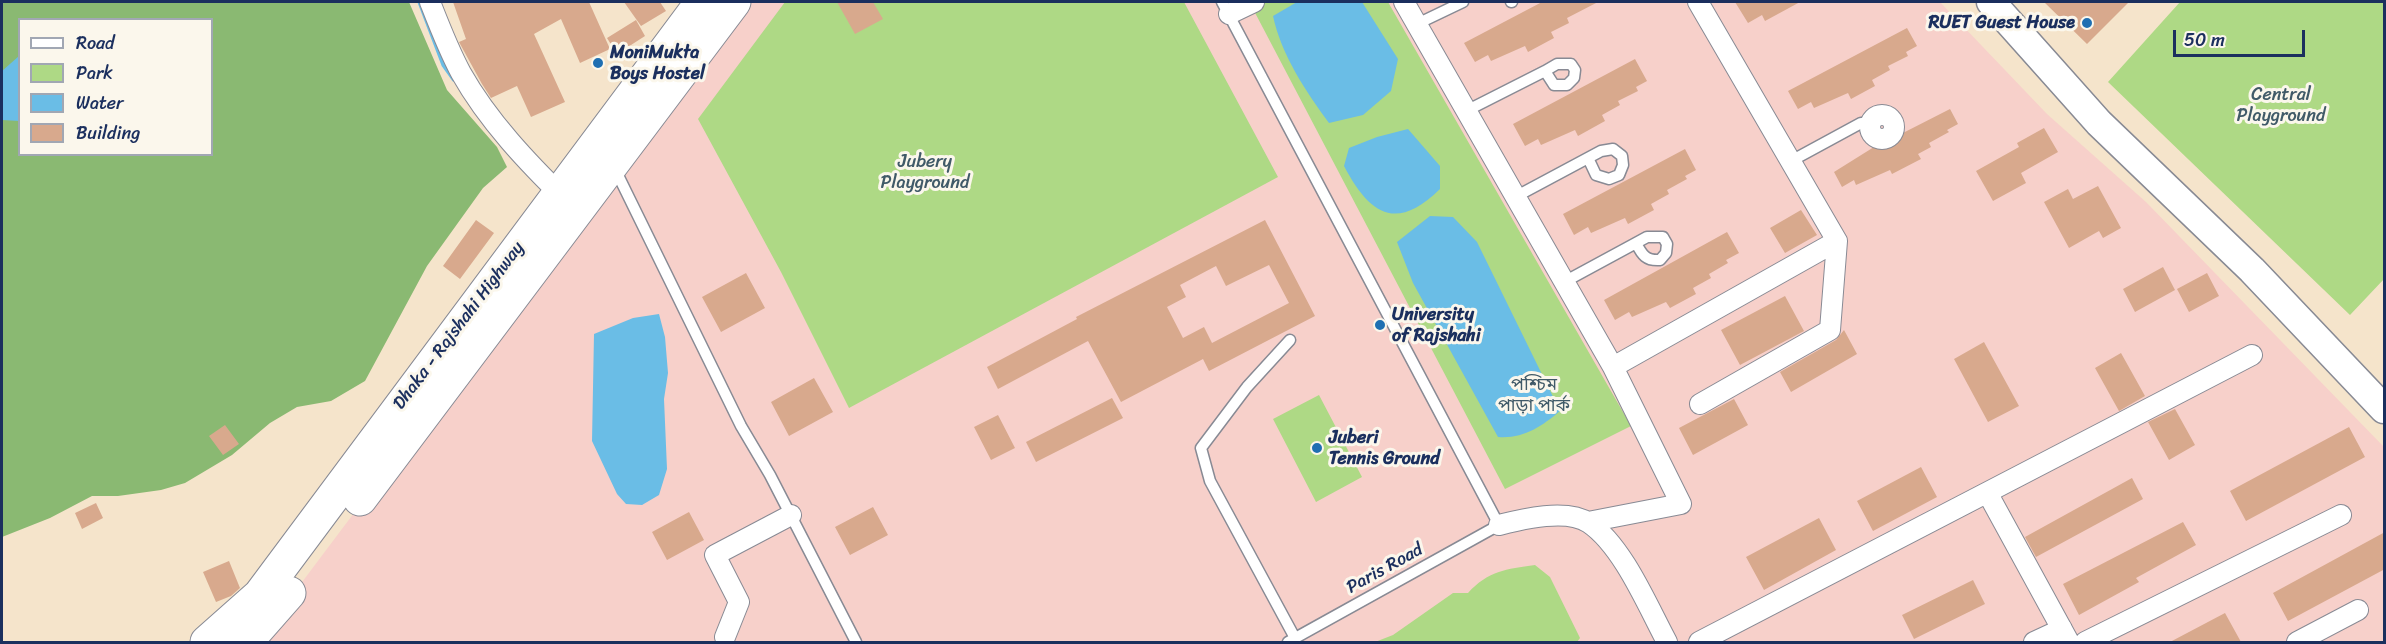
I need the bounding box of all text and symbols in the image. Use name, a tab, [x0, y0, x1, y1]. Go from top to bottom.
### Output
place label: RUET Guest House	[1928, 12, 2075, 34]
marker: RUET Guest House	[2080, 16, 2094, 30]
legend	[18, 18, 213, 156]
scale bar	[2176, 18, 2308, 56]
text: 50 m	[2184, 24, 2225, 56]
text: Road	[76, 27, 115, 59]
place label: MoniMukta Boys Hostel	[610, 42, 705, 84]
marker: MoniMukta Boys Hostel	[591, 56, 605, 70]
text: Park	[76, 57, 113, 89]
park label: Central Playground	[2237, 84, 2325, 127]
text: Water	[76, 87, 123, 119]
text: Building	[76, 117, 140, 149]
park label: Jubery Playground	[881, 151, 969, 194]
street label: Dhaka - Rajshahi Highway	[389, 238, 529, 414]
place label: University of Rajshahi	[1392, 304, 1481, 346]
marker: University of Rajshahi	[1373, 318, 1387, 332]
park label: পশ্চিম পাড়া পার্ক	[1498, 374, 1570, 416]
place label: Juberi Tennis Ground	[1329, 427, 1440, 470]
marker: Juberi Tennis Ground	[1310, 441, 1324, 455]
street label: Paris Road	[1343, 539, 1427, 599]

